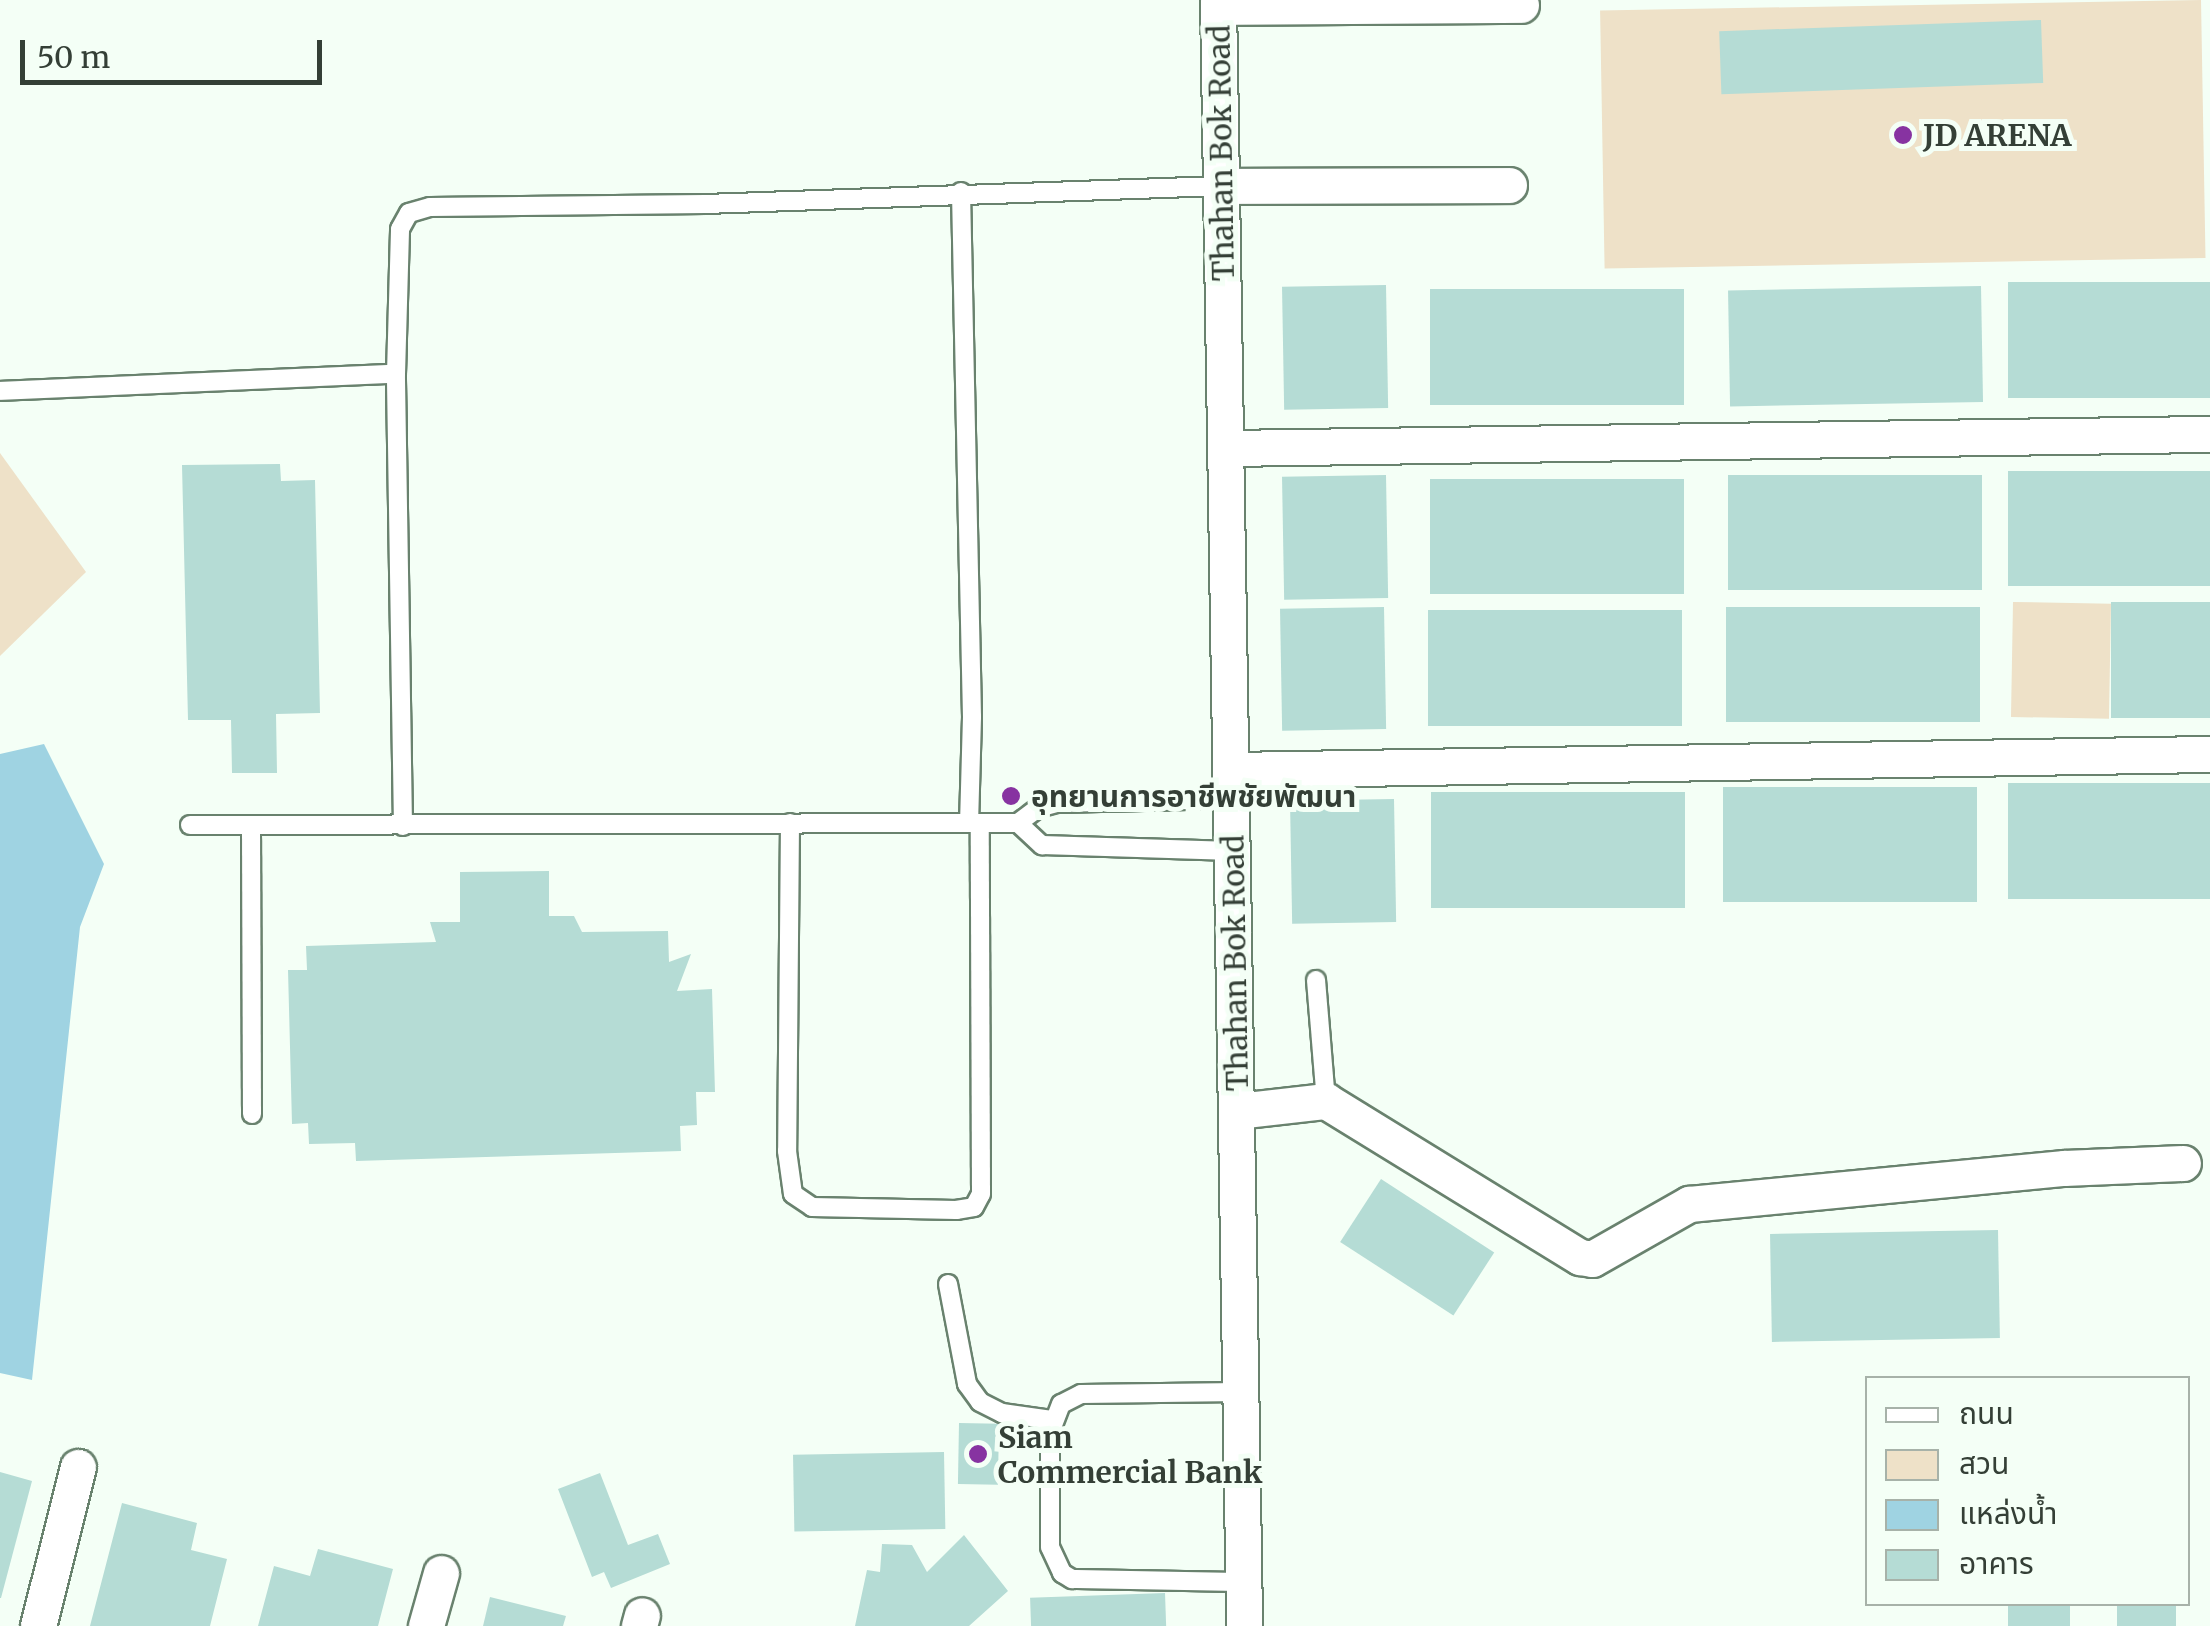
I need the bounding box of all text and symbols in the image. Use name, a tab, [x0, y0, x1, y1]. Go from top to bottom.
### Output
scale bar	[25, 20, 328, 82]
street label: Thahan Bok Road	[1201, 24, 1241, 282]
text: 50 m	[37, 38, 110, 76]
place label: JD ARENA	[1923, 117, 2072, 153]
marker: JD ARENA	[1892, 124, 1914, 146]
place label: อุทยานการอาชีพชัยพัฒนา	[1031, 778, 1356, 814]
marker: อุทยานการอาชีพชัยพัฒนา	[1000, 785, 1022, 807]
street label: Thahan Bok Road	[1215, 834, 1255, 1092]
legend	[1865, 1376, 2190, 1606]
text: ถนน	[1959, 1394, 2014, 1432]
place label: Siam Commercial Bank	[998, 1419, 1262, 1490]
marker: Siam Commercial Bank	[967, 1443, 989, 1465]
text: สวน	[1959, 1444, 2009, 1482]
text: แหล่งน้ำ	[1959, 1494, 2057, 1532]
text: อาคาร	[1959, 1544, 2034, 1582]

